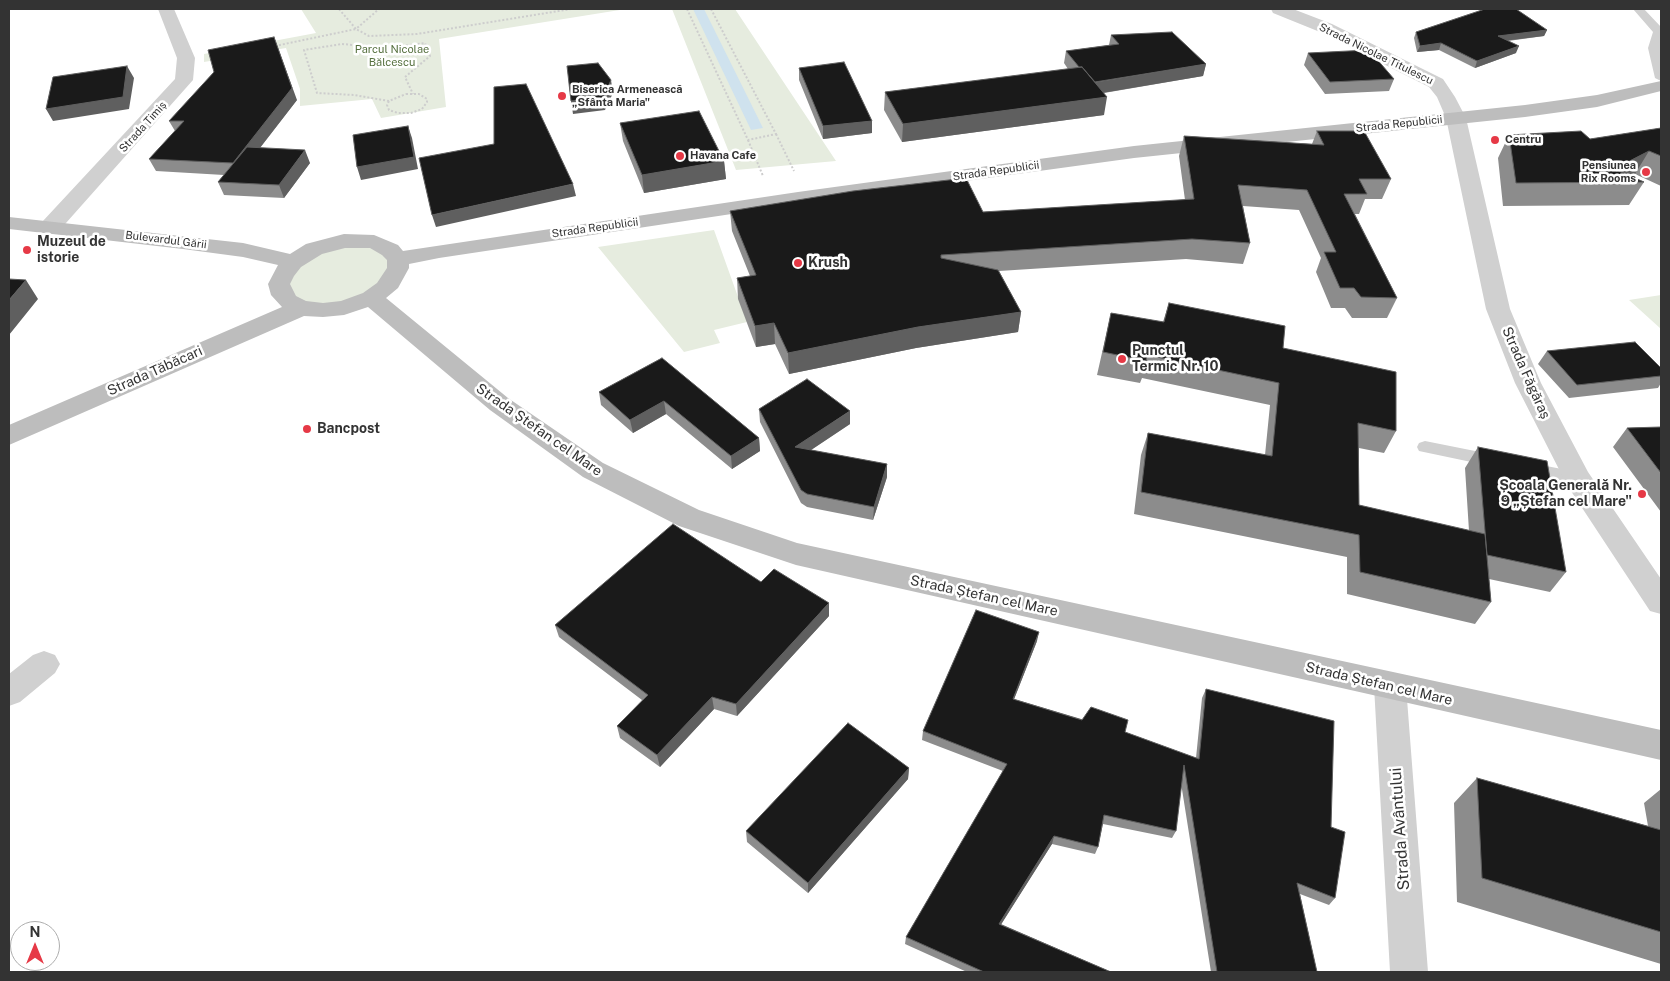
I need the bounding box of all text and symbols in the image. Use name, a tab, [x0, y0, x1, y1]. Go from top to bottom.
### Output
street label: Strada Nicolae Titulescu	[1317, 21, 1435, 87]
park label: Parcul Nicolae Bălcescu	[355, 43, 429, 69]
place label: Biserica Armenească „Sfânta Maria"	[572, 83, 683, 109]
marker: Biserica Armenească „Sfânta Maria"	[556, 90, 568, 102]
street label: Strada Timiș	[117, 99, 169, 155]
street label: Strada Republicii	[1355, 113, 1443, 135]
place label: Centru	[1505, 133, 1541, 147]
marker: Centru	[1489, 134, 1501, 146]
place label: Havana Cafe	[690, 149, 756, 163]
marker: Havana Cafe	[674, 150, 686, 162]
street label: Strada Republicii	[952, 158, 1040, 184]
place label: Pensiunea Rix Rooms	[1581, 159, 1636, 185]
marker: Pensiunea Rix Rooms	[1640, 166, 1652, 178]
street label: Strada Republicii	[551, 215, 639, 241]
street label: Bulevardul Gării	[125, 228, 207, 252]
place label: Muzeul de istorie	[37, 234, 106, 266]
marker: Muzeul de istorie	[21, 244, 33, 256]
place label: Krush	[808, 255, 848, 271]
marker: Krush	[792, 257, 804, 269]
street label: Strada Făgăraș	[1498, 324, 1554, 422]
street label: Strada Tăbăcari	[105, 342, 205, 400]
place label: Punctul Termic Nr. 10	[1132, 343, 1218, 376]
marker: Punctul Termic Nr. 10	[1116, 353, 1128, 365]
street label: Strada Ștefan cel Mare	[473, 380, 605, 480]
place label: Bancpost	[317, 421, 380, 437]
marker: Bancpost	[301, 423, 313, 435]
place label: Școala Generală Nr. 9 „Ștefan cel Mare"	[1499, 478, 1632, 511]
marker: Școala Generală Nr. 9 „Ștefan cel Mare"	[1636, 488, 1648, 500]
street label: Strada Ștefan cel Mare	[909, 572, 1059, 620]
street label: Strada Ștefan cel Mare	[1304, 659, 1454, 709]
street label: Strada Avântului	[1386, 767, 1414, 891]
north arrow	[10, 921, 60, 971]
text: N	[30, 924, 40, 940]

